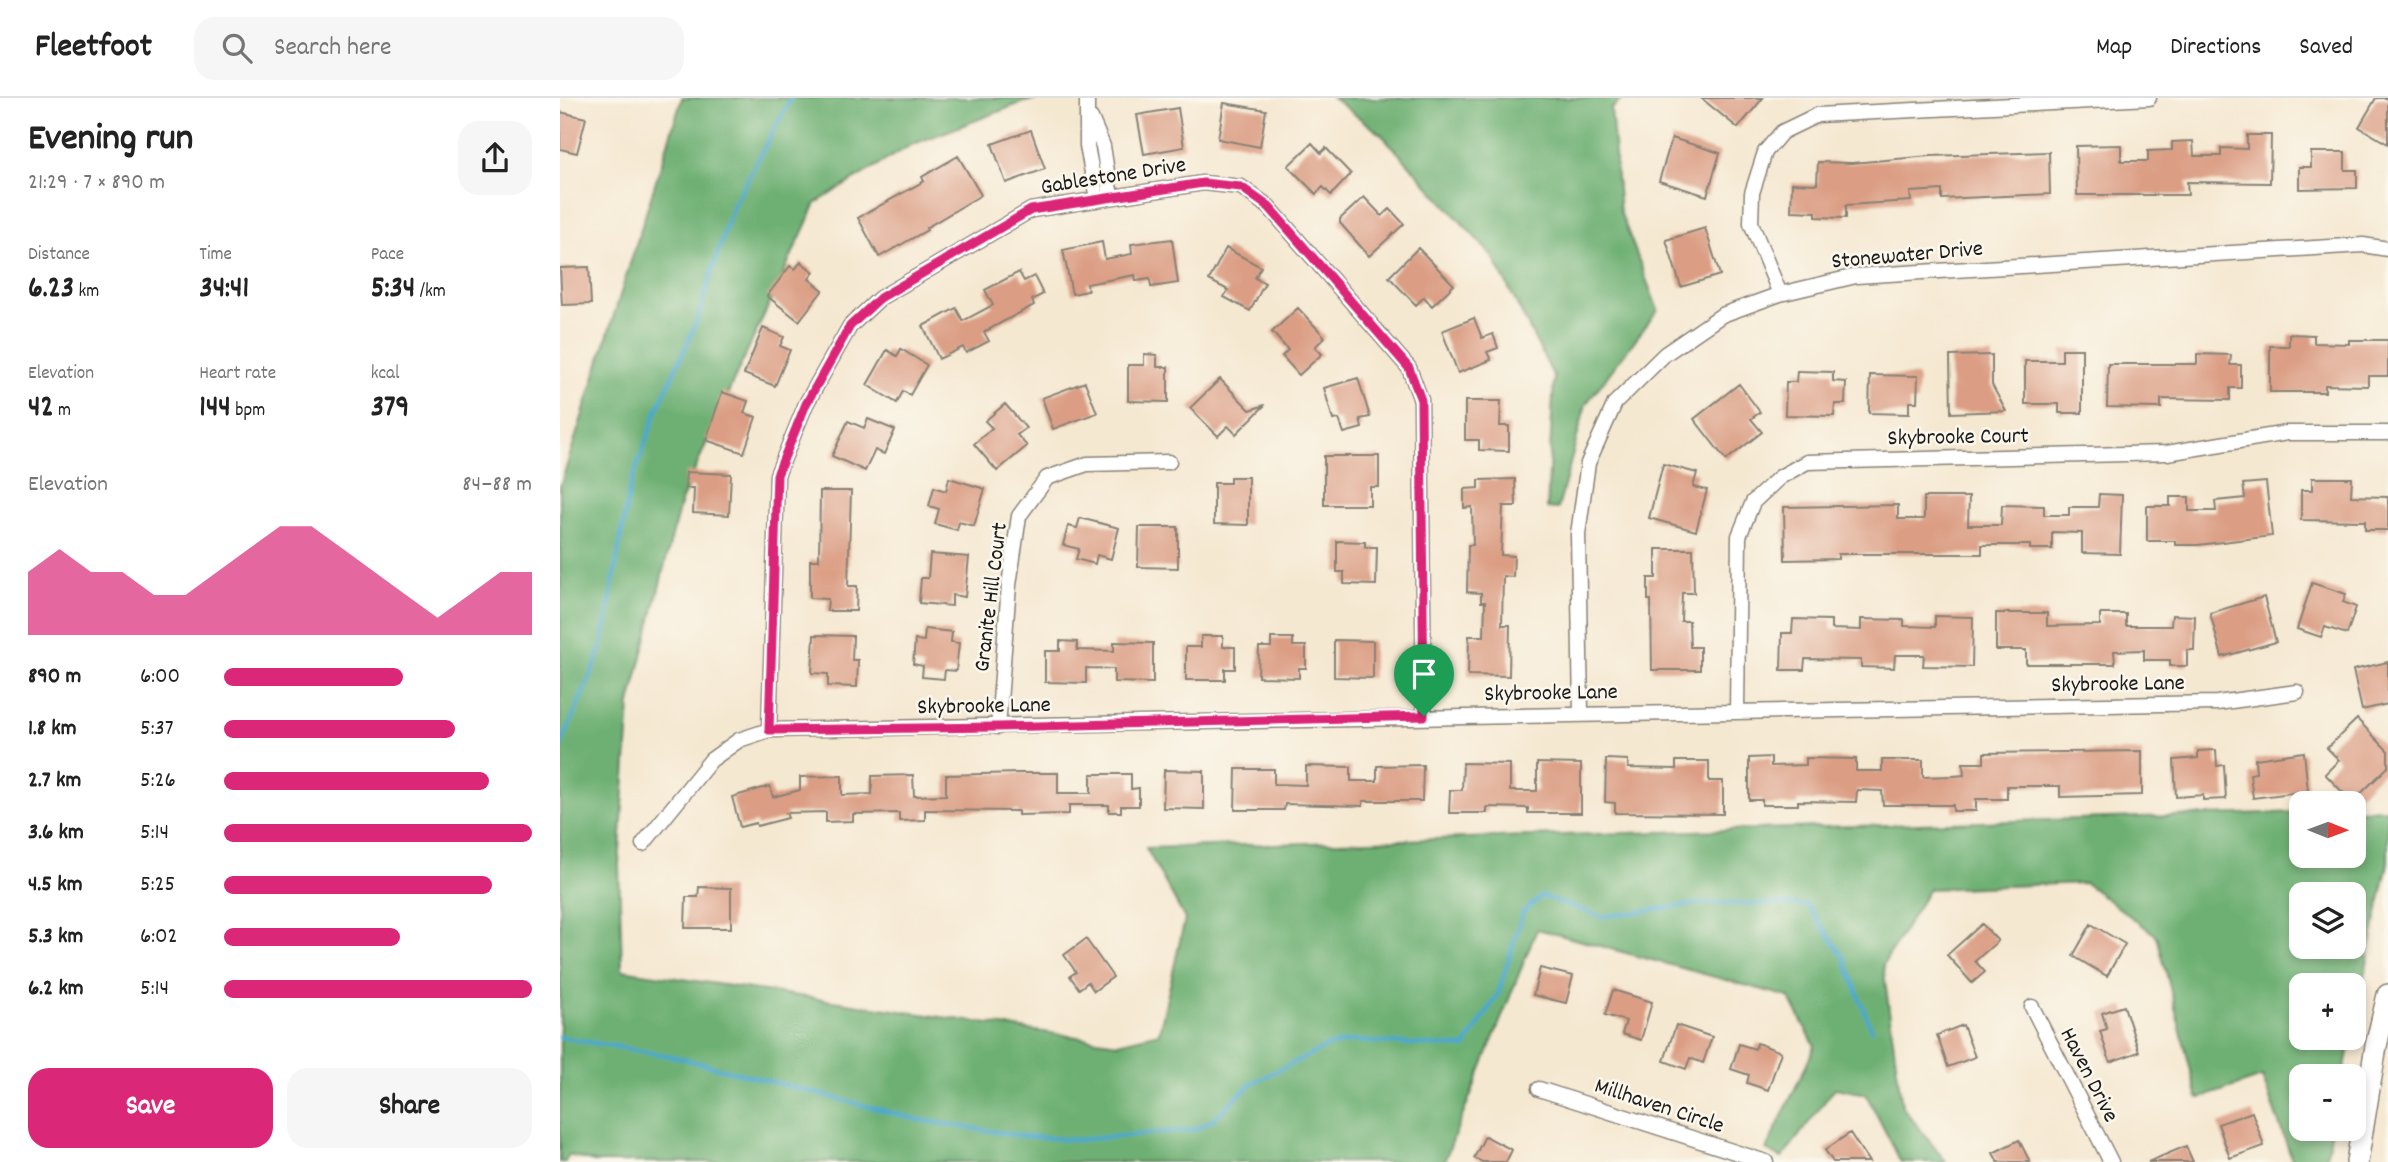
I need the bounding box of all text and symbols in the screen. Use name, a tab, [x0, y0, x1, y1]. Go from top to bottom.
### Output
search box	[194, 17, 684, 80]
text: Fleetfoot	[35, 25, 152, 72]
icon: search	[218, 29, 256, 67]
text: Search here	[274, 30, 391, 67]
text: Map	[2096, 31, 2132, 65]
text: Directions	[2170, 31, 2261, 65]
text: Saved	[2299, 31, 2353, 65]
text: Evening run	[28, 113, 193, 168]
button: share	[458, 121, 532, 195]
street label: Gablestone Drive	[1039, 150, 1189, 205]
text: 21:29 · 7 × 890 m	[28, 167, 165, 200]
street label: Stonewater Drive	[1830, 233, 1984, 280]
text: Distance	[28, 242, 90, 269]
text: Time	[199, 242, 232, 269]
text: Pace	[371, 242, 404, 269]
text: 6.23	[28, 269, 74, 312]
text: 34:41	[199, 269, 249, 312]
text: 5:34	[371, 269, 415, 312]
text: km	[74, 279, 99, 306]
text: /km	[415, 279, 446, 306]
text: Elevation	[28, 361, 94, 388]
text: Heart rate	[199, 361, 276, 388]
text: kcal	[371, 361, 400, 388]
text: 42	[28, 388, 54, 431]
text: 144	[199, 388, 231, 431]
text: 379	[371, 388, 409, 431]
text: m	[54, 398, 71, 425]
text: bpm	[231, 398, 265, 425]
street label: Skybrooke Court	[1887, 421, 2029, 456]
text: Elevation	[28, 469, 108, 502]
text: 84–88 m	[462, 469, 532, 502]
street label: Granite Hill Court	[967, 521, 1018, 674]
pin	[1394, 644, 1454, 716]
icon: arrive	[1405, 655, 1443, 693]
text: 890 m	[28, 661, 81, 694]
text: 6:00	[140, 661, 180, 694]
street label: Skybrooke Lane	[2051, 668, 2185, 703]
street label: Skybrooke Lane	[1484, 677, 1618, 712]
street label: Skybrooke Lane	[917, 690, 1051, 725]
text: 1.8 km	[28, 713, 77, 746]
text: 5:37	[140, 713, 174, 746]
text: 2.7 km	[28, 765, 81, 798]
text: 5:26	[140, 765, 176, 798]
north arrow	[2289, 791, 2366, 868]
map controls	[2289, 791, 2366, 1141]
text: 3.6 km	[28, 817, 84, 850]
text: 5:14	[140, 817, 169, 850]
text: 4.5 km	[28, 869, 83, 902]
text: 5:25	[140, 869, 175, 902]
button: layers	[2289, 882, 2366, 959]
text: 5.3 km	[28, 921, 83, 954]
text: 6:02	[140, 921, 178, 954]
text: 6.2 km	[28, 973, 84, 1006]
text: 5:14	[140, 973, 169, 1006]
button: +	[2289, 973, 2366, 1050]
street label: Haven Drive	[2050, 1022, 2126, 1129]
button: −	[2289, 1064, 2366, 1141]
button: Save	[28, 1068, 273, 1148]
button: Share	[287, 1068, 532, 1148]
street label: Millhaven Circle	[1590, 1071, 1728, 1144]

